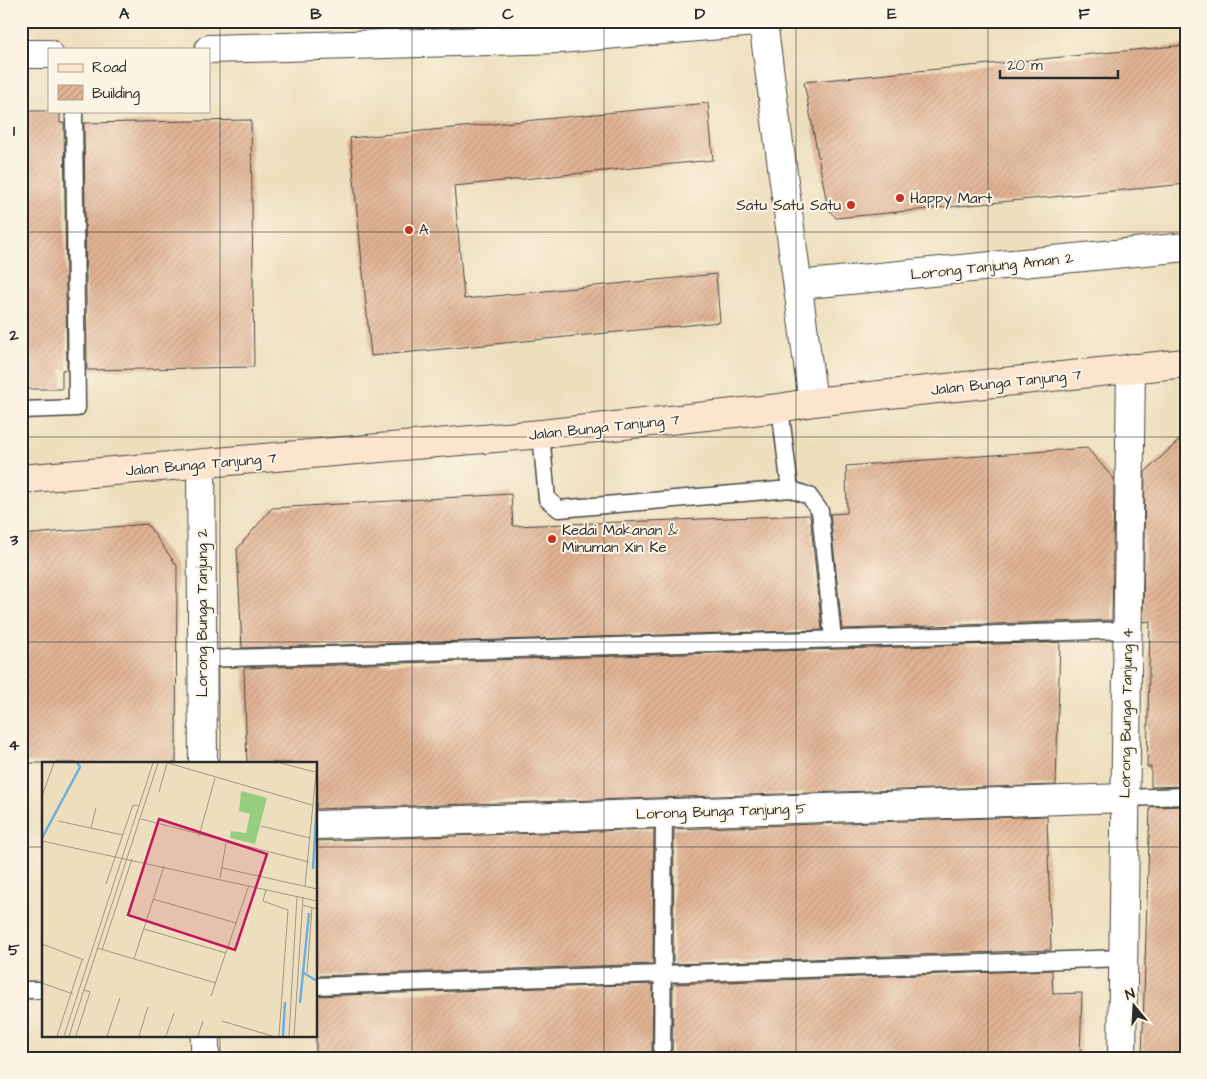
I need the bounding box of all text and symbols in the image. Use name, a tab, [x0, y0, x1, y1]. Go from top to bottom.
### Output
text: A	[119, 3, 130, 25]
text: B	[310, 3, 322, 25]
text: C	[502, 3, 514, 25]
text: D	[695, 3, 706, 25]
text: E	[887, 3, 897, 25]
text: F	[1078, 3, 1090, 25]
legend	[48, 48, 210, 112]
scale bar	[1000, 48, 1117, 80]
text: 20 m	[1007, 55, 1043, 76]
text: Road	[92, 57, 127, 78]
text: Building	[92, 83, 140, 105]
text: 1	[13, 120, 16, 142]
place label: Happy Mart	[910, 188, 992, 210]
marker: Happy Mart	[894, 192, 906, 204]
place label: Satu Satu Satu	[736, 195, 841, 216]
marker: Satu Satu Satu	[845, 199, 857, 211]
place label: A	[419, 220, 429, 241]
marker: A	[403, 224, 415, 236]
street label: Lorong Tanjung Aman 2	[910, 247, 1075, 286]
text: 2	[8, 324, 19, 346]
street label: Jalan Bunga Tanjung 7	[930, 364, 1083, 402]
street label: Jalan Bunga Tanjung 7	[528, 409, 681, 447]
street label: Jalan Bunga Tanjung 7	[125, 447, 277, 483]
place label: Kedai Makanan & Minuman Xin Ke	[562, 520, 678, 558]
street label: Lorong Bunga Tanjung 2	[192, 528, 214, 697]
text: 3	[9, 529, 19, 551]
marker: Kedai Makanan & Minuman Xin Ke	[546, 533, 558, 545]
street label: Lorong Bunga Tanjung 4	[1115, 628, 1139, 798]
text: 4	[9, 734, 20, 756]
inset map	[42, 762, 318, 1036]
street label: Lorong Bunga Tanjung 5	[635, 798, 807, 826]
text: 5	[8, 939, 20, 961]
north arrow	[1110, 982, 1160, 1032]
text: N	[1123, 984, 1138, 1005]

